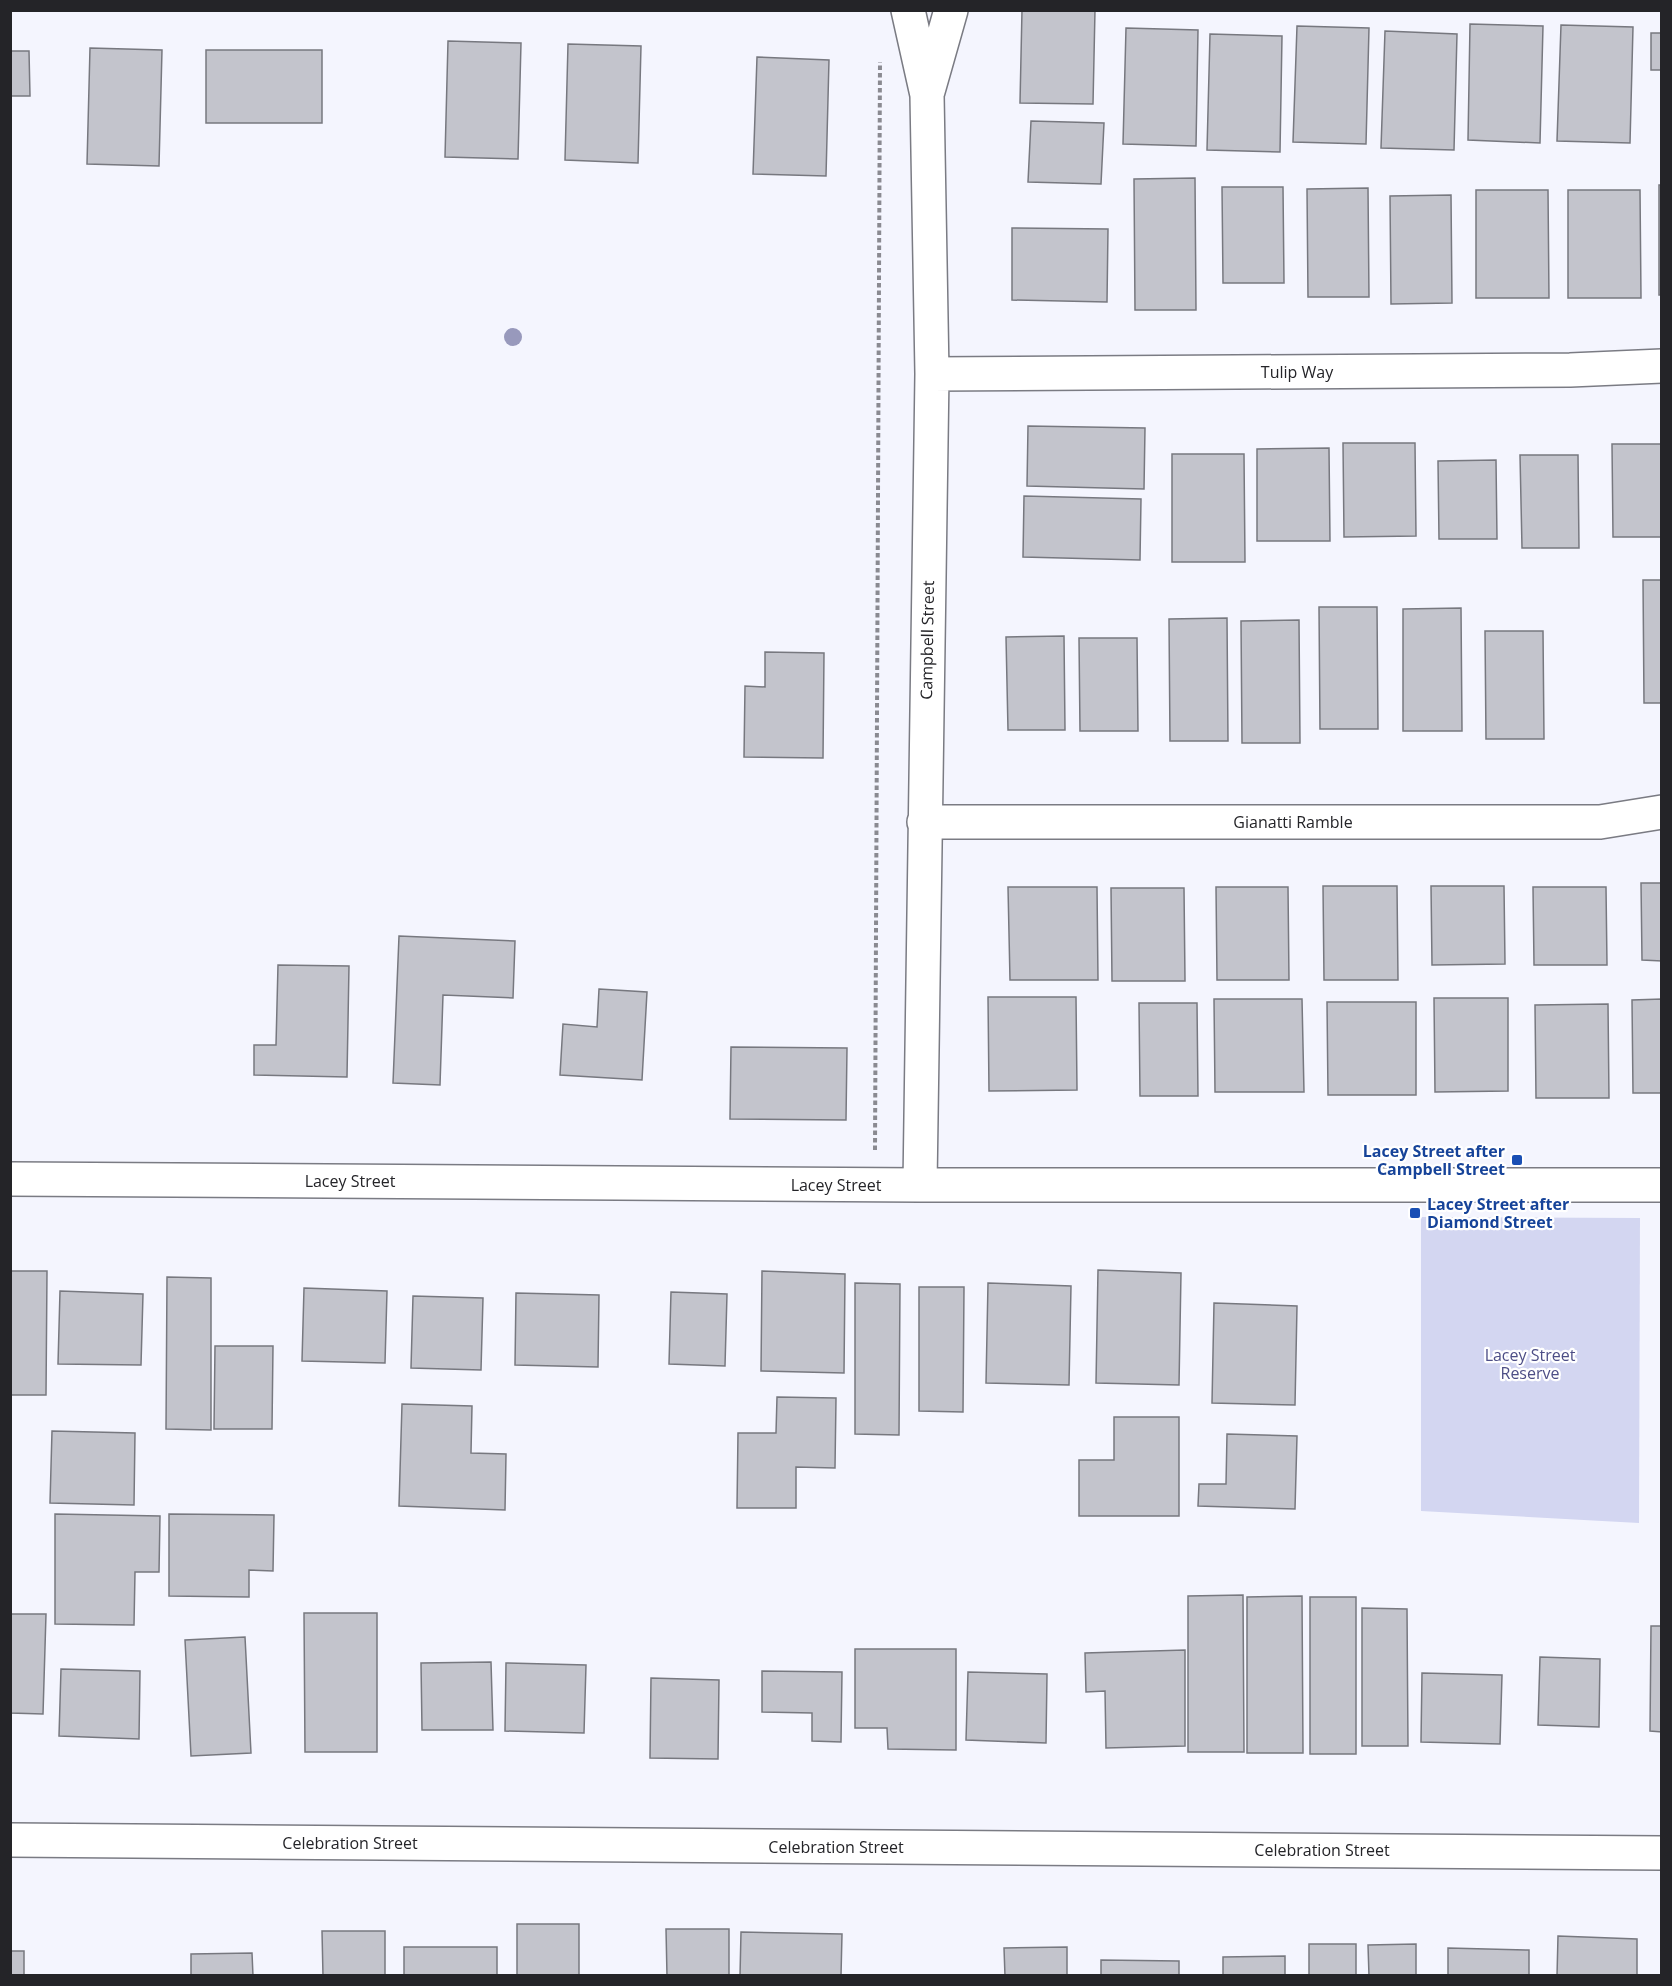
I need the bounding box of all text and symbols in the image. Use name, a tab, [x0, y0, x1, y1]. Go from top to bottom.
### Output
street label: Tulip Way	[1261, 361, 1334, 383]
street label: Campbell Street	[915, 580, 939, 700]
street label: Gianatti Ramble	[1233, 811, 1353, 833]
place label: Lacey Street after Campbell Street	[1363, 1140, 1505, 1180]
marker: Lacey Street after Campbell Street	[1510, 1153, 1524, 1167]
street label: Lacey Street	[305, 1170, 396, 1192]
street label: Lacey Street	[791, 1174, 882, 1196]
place label: Lacey Street after Diamond Street	[1427, 1193, 1569, 1233]
marker: Lacey Street after Diamond Street	[1408, 1206, 1422, 1220]
park label: Lacey Street Reserve	[1485, 1344, 1576, 1384]
street label: Celebration Street	[282, 1832, 418, 1854]
street label: Celebration Street	[768, 1836, 904, 1858]
street label: Celebration Street	[1254, 1839, 1390, 1861]

